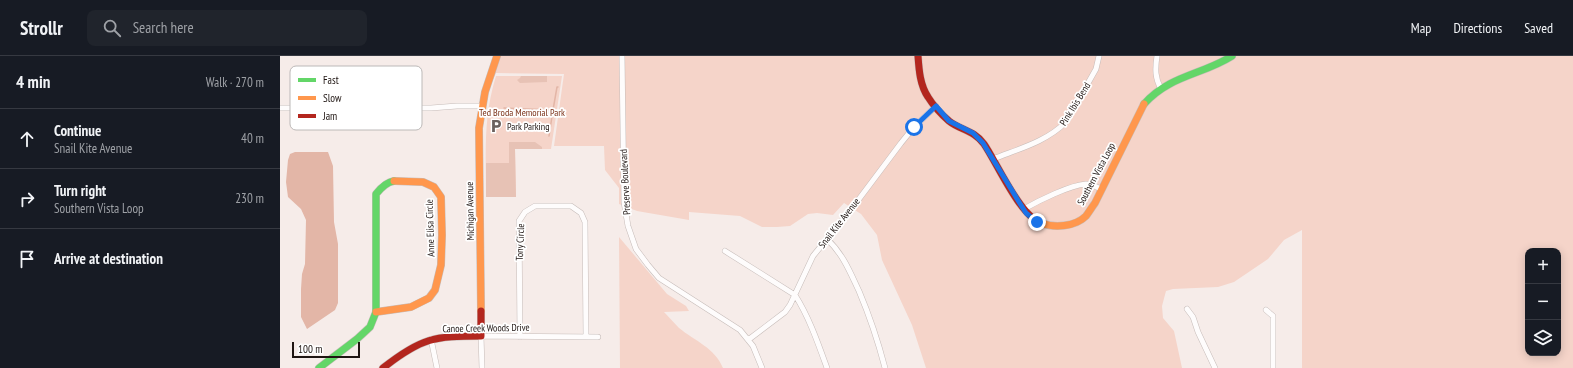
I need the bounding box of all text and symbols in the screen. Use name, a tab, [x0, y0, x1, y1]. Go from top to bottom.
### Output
search box	[87, 10, 367, 46]
text: Strollr	[20, 16, 63, 40]
icon: search	[101, 17, 123, 39]
text: Search here	[133, 18, 194, 37]
text: Map	[1411, 19, 1431, 37]
text: Directions	[1453, 19, 1502, 37]
text: Saved	[1524, 19, 1553, 37]
legend	[290, 66, 422, 130]
text: 4 min	[16, 71, 50, 93]
text: Fast	[323, 73, 339, 87]
text: Walk · 270 m	[206, 74, 264, 91]
street label: Pink Ibis Bend	[1057, 80, 1093, 128]
text: Slow	[323, 91, 342, 105]
park label: Ted Broda Memorial Park	[479, 106, 565, 119]
text: Jam	[322, 109, 337, 123]
parking icon: Park Parking	[488, 118, 504, 134]
route start	[905, 118, 923, 136]
place label: Park Parking	[507, 120, 549, 133]
text: Continue	[54, 121, 101, 140]
icon: ahead	[16, 128, 38, 150]
text: 40 m	[241, 130, 264, 147]
text: Snail Kite Avenue	[54, 140, 132, 157]
street label: Southern Vista Loop	[1074, 140, 1118, 208]
street label: Preserve Boulevard	[617, 149, 633, 215]
text: Turn right	[54, 181, 106, 200]
street label: Michigan Avenue	[463, 182, 477, 240]
icon: right	[16, 188, 38, 210]
text: 230 m	[235, 190, 264, 207]
street label: Snail Kite Avenue	[815, 195, 863, 251]
street label: Anne Elisa Circle	[422, 199, 438, 257]
text: Southern Vista Loop	[54, 200, 144, 217]
route end	[1028, 213, 1046, 231]
street label: Tony Circle	[513, 223, 527, 261]
icon: arrive	[16, 248, 38, 270]
map controls	[1525, 248, 1561, 356]
button: +	[1525, 248, 1561, 284]
text: Arrive at destination	[54, 249, 163, 268]
button: −	[1525, 284, 1561, 320]
button: layers	[1525, 320, 1561, 356]
street label: Canoe Creek Woods Drive	[442, 321, 530, 335]
scale bar	[292, 340, 360, 359]
text: 100 m	[298, 342, 322, 356]

